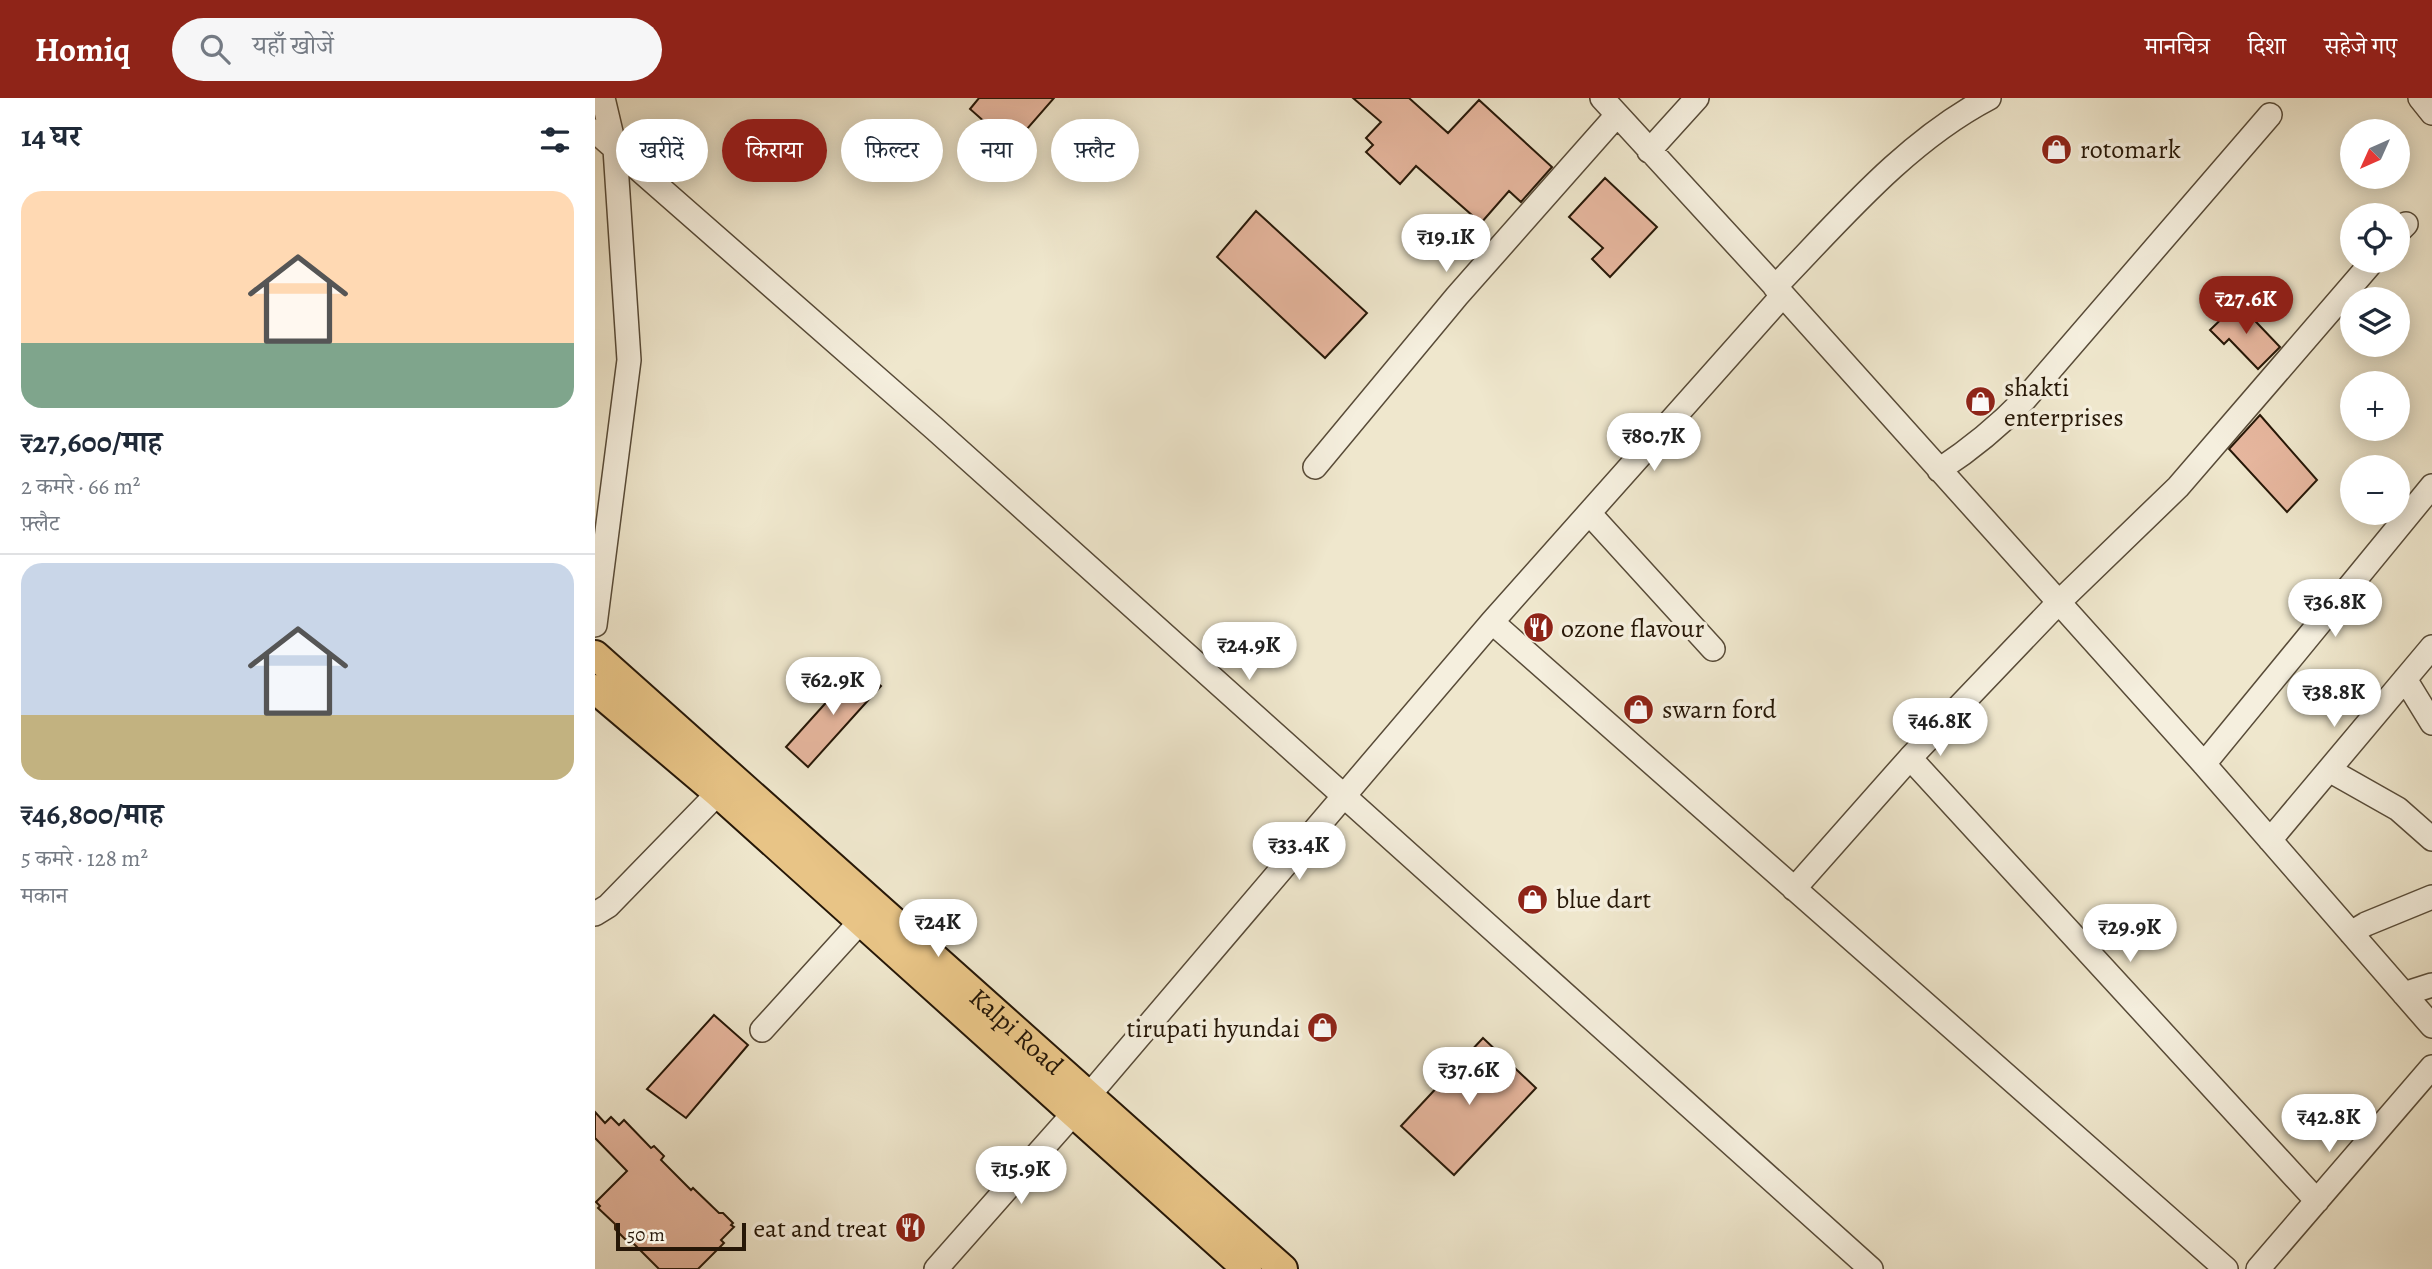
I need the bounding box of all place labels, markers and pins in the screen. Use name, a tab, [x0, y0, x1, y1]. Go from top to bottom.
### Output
shop icon: rotomark	[2040, 132, 2074, 166]
place label: rotomark	[2080, 132, 2181, 167]
pin: ₹19.1K	[1389, 214, 1503, 274]
pin: ₹27.6K	[2189, 276, 2303, 336]
place label: shakti enterprises	[2004, 370, 2124, 435]
shop icon: shakti enterprises	[1964, 385, 1998, 419]
pin: ₹80.7K	[1597, 414, 1711, 473]
pin: ₹36.8K	[2278, 580, 2392, 639]
restaurant icon: ozone flavour	[1521, 611, 1555, 645]
place label: ozone flavour	[1561, 611, 1705, 646]
pin: ₹24.9K	[1192, 622, 1306, 682]
pin: ₹62.9K	[776, 658, 890, 717]
pin: ₹38.8K	[2277, 670, 2391, 729]
shop icon: swarn ford	[1622, 692, 1656, 726]
place label: swarn ford	[1662, 692, 1777, 727]
pin: ₹46.8K	[1883, 698, 1997, 758]
pin: ₹33.4K	[1242, 822, 1356, 882]
shop icon: blue dart	[1516, 882, 1550, 916]
place label: blue dart	[1556, 882, 1651, 917]
pin: ₹24K	[897, 900, 979, 959]
pin: ₹29.9K	[2073, 904, 2187, 964]
place label: tirupati hyundai	[1126, 1011, 1300, 1046]
shop icon: tirupati hyundai	[1306, 1011, 1340, 1045]
pin: ₹37.6K	[1412, 1048, 1526, 1107]
pin: ₹42.8K	[2272, 1094, 2386, 1154]
pin: ₹15.9K	[964, 1146, 1078, 1206]
place label: eat and treat	[753, 1211, 887, 1246]
restaurant icon: eat and treat	[893, 1211, 927, 1245]

